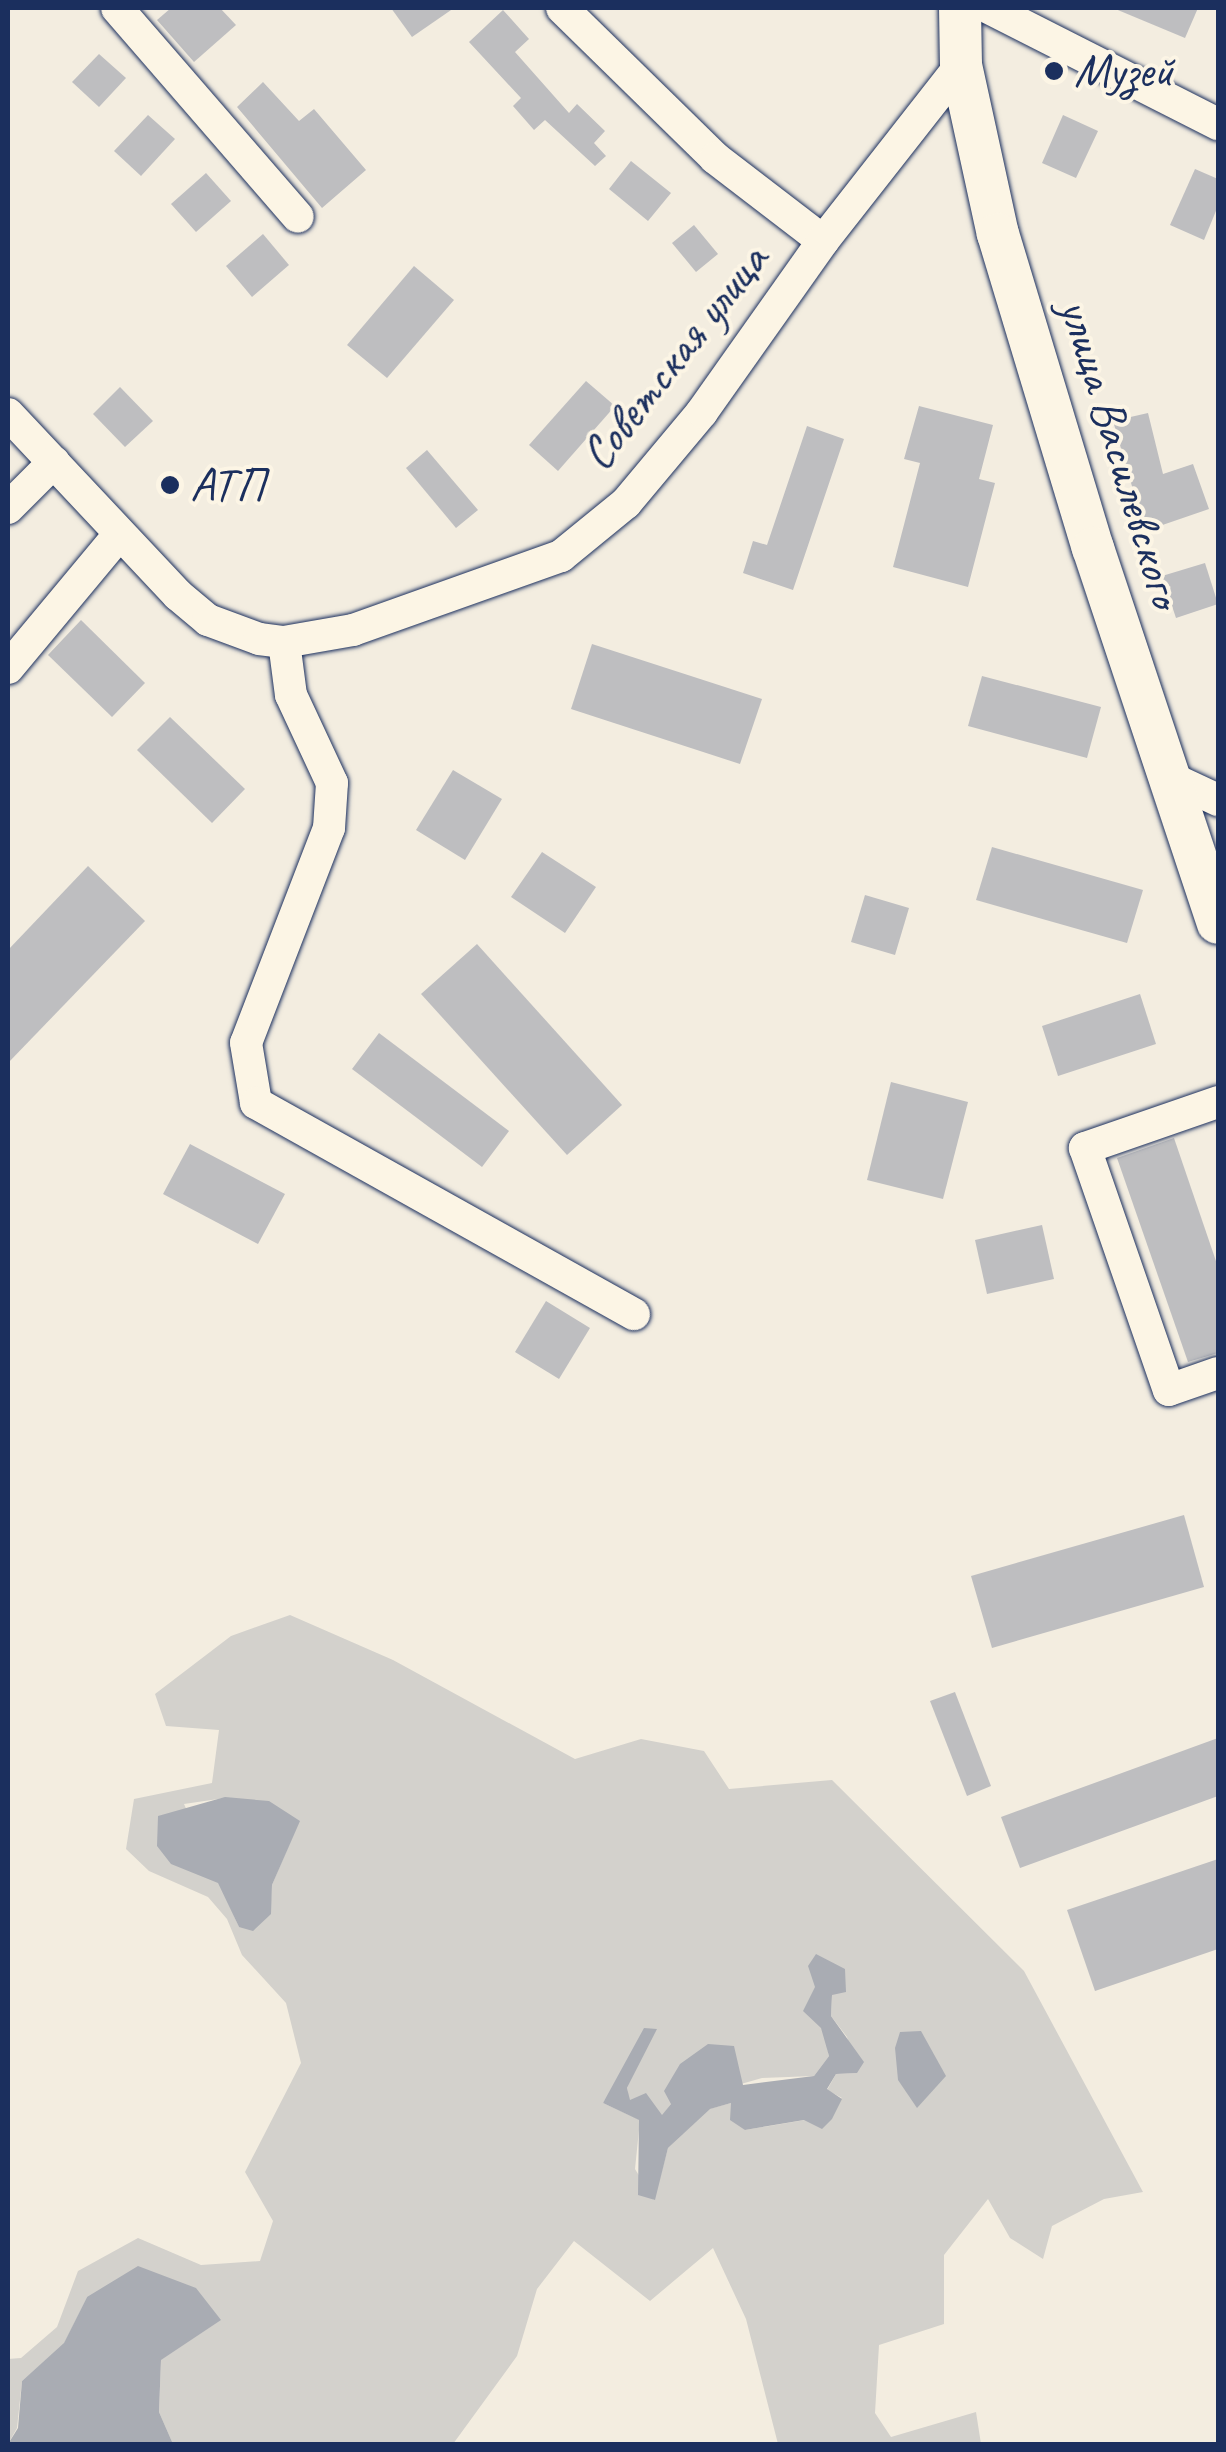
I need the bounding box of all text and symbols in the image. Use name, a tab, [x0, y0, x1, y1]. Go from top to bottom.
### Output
place label: Музей	[1074, 42, 1173, 100]
marker: Музей	[1043, 60, 1065, 82]
street label: Советская улица	[567, 231, 781, 483]
street label: улица Василевского	[1048, 294, 1194, 612]
place label: АТП	[190, 456, 263, 514]
marker: АТП	[159, 474, 181, 496]

